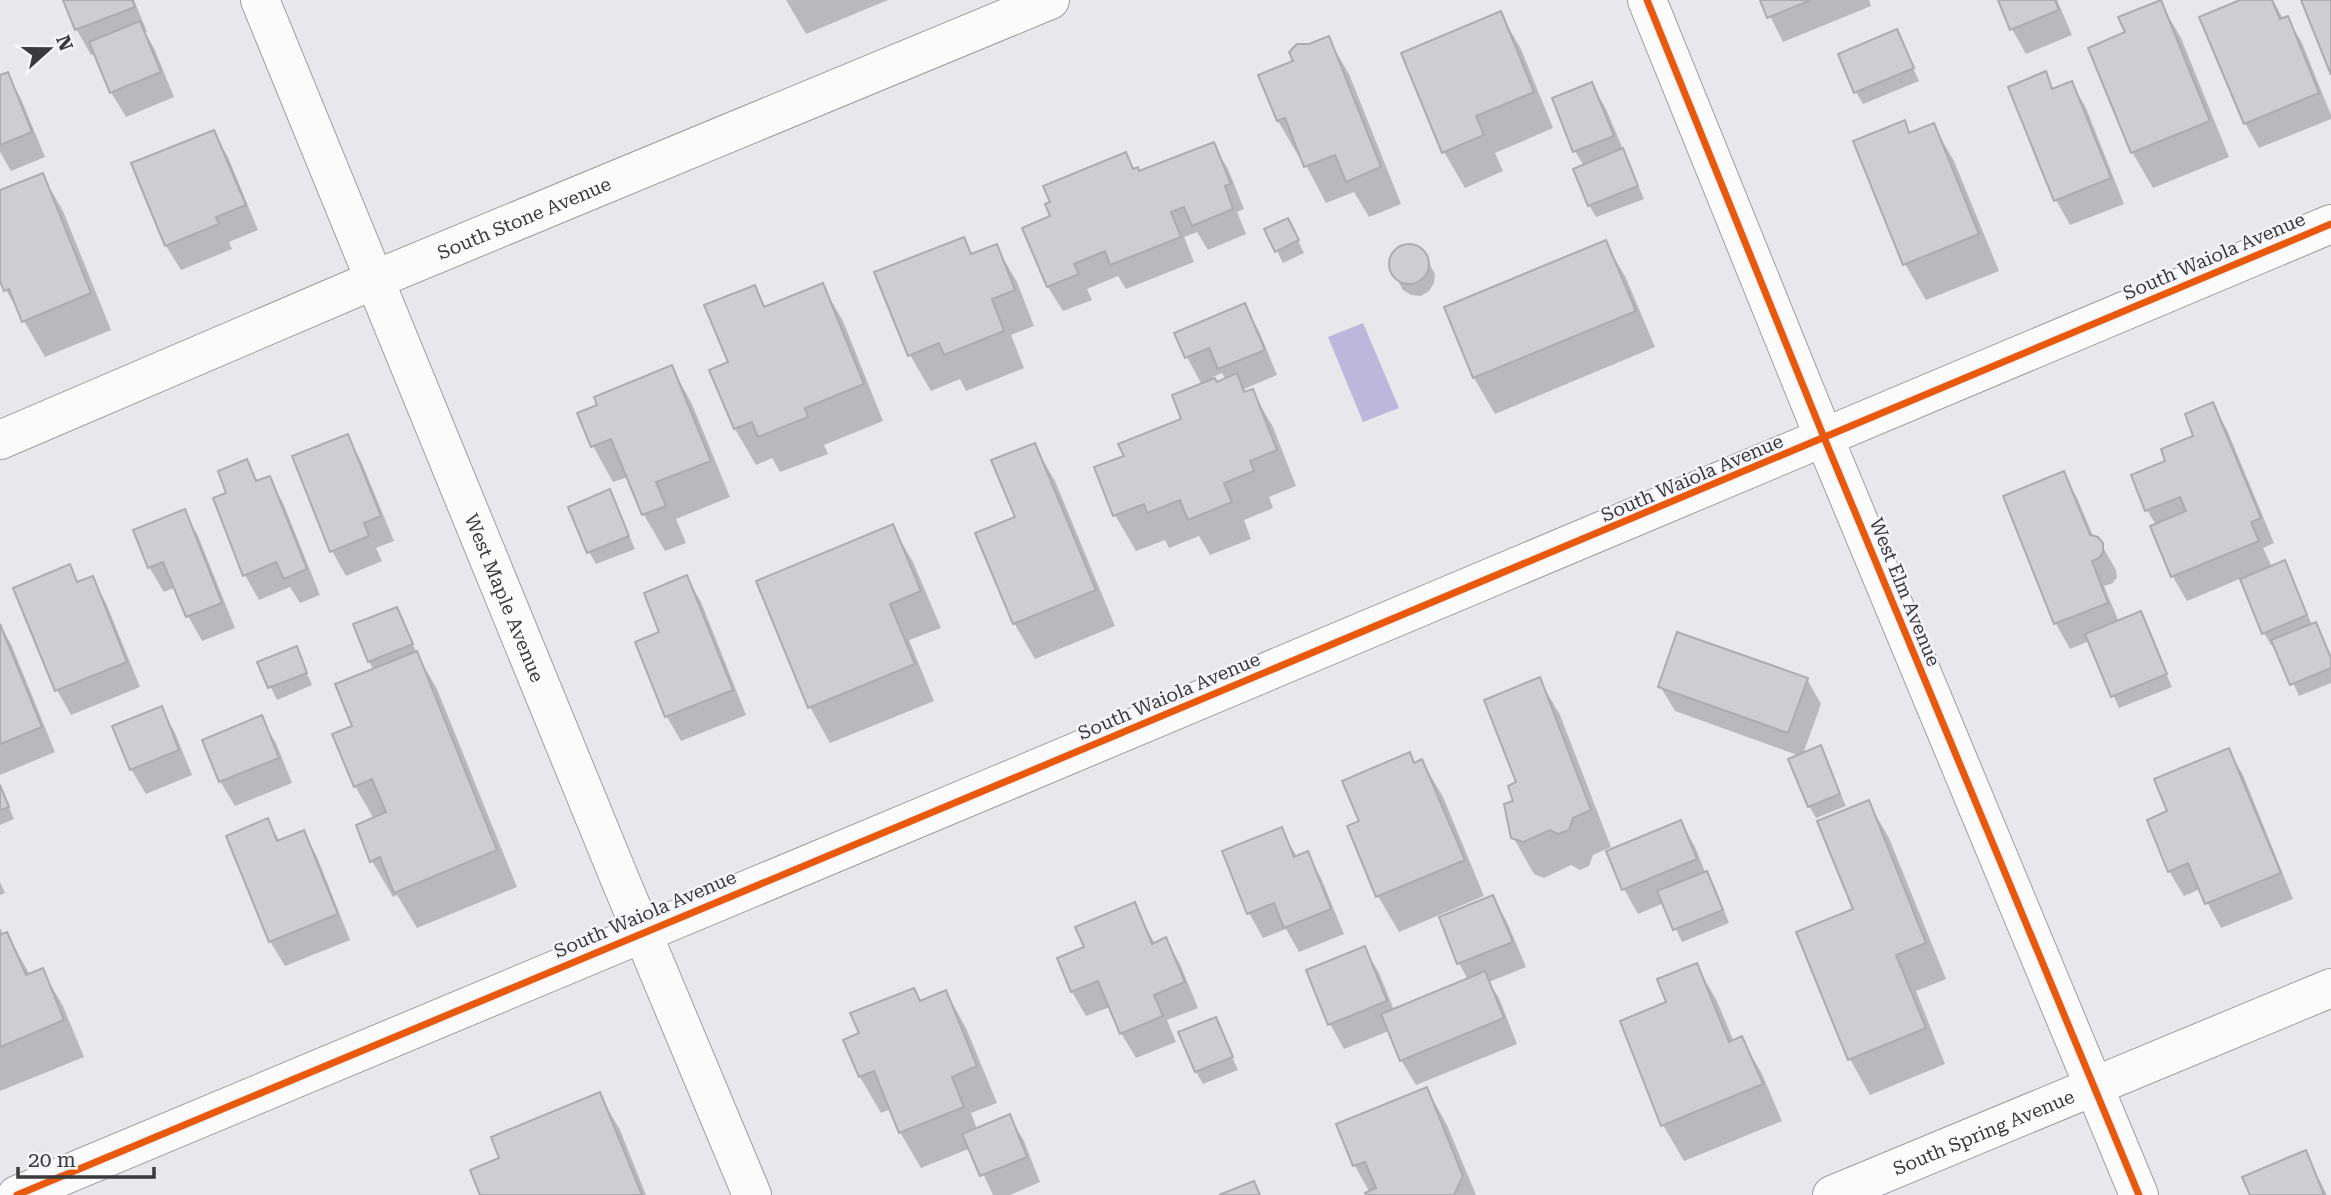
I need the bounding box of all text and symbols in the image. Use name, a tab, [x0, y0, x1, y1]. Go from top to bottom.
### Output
north arrow	[14, 14, 84, 84]
text: N	[51, 32, 78, 54]
street label: South Stone Avenue	[434, 172, 614, 264]
street label: South Waiola Avenue	[2120, 207, 2308, 305]
street label: South Waiola Avenue	[1598, 429, 1786, 527]
street label: West Maple Avenue	[460, 510, 549, 685]
street label: West Elm Avenue	[1865, 514, 1945, 670]
street label: South Waiola Avenue	[1075, 647, 1263, 745]
street label: South Waiola Avenue	[551, 865, 739, 963]
street label: South Spring Avenue	[1889, 1084, 2078, 1180]
scale bar	[18, 1136, 154, 1180]
text: 20 m	[28, 1148, 76, 1172]

